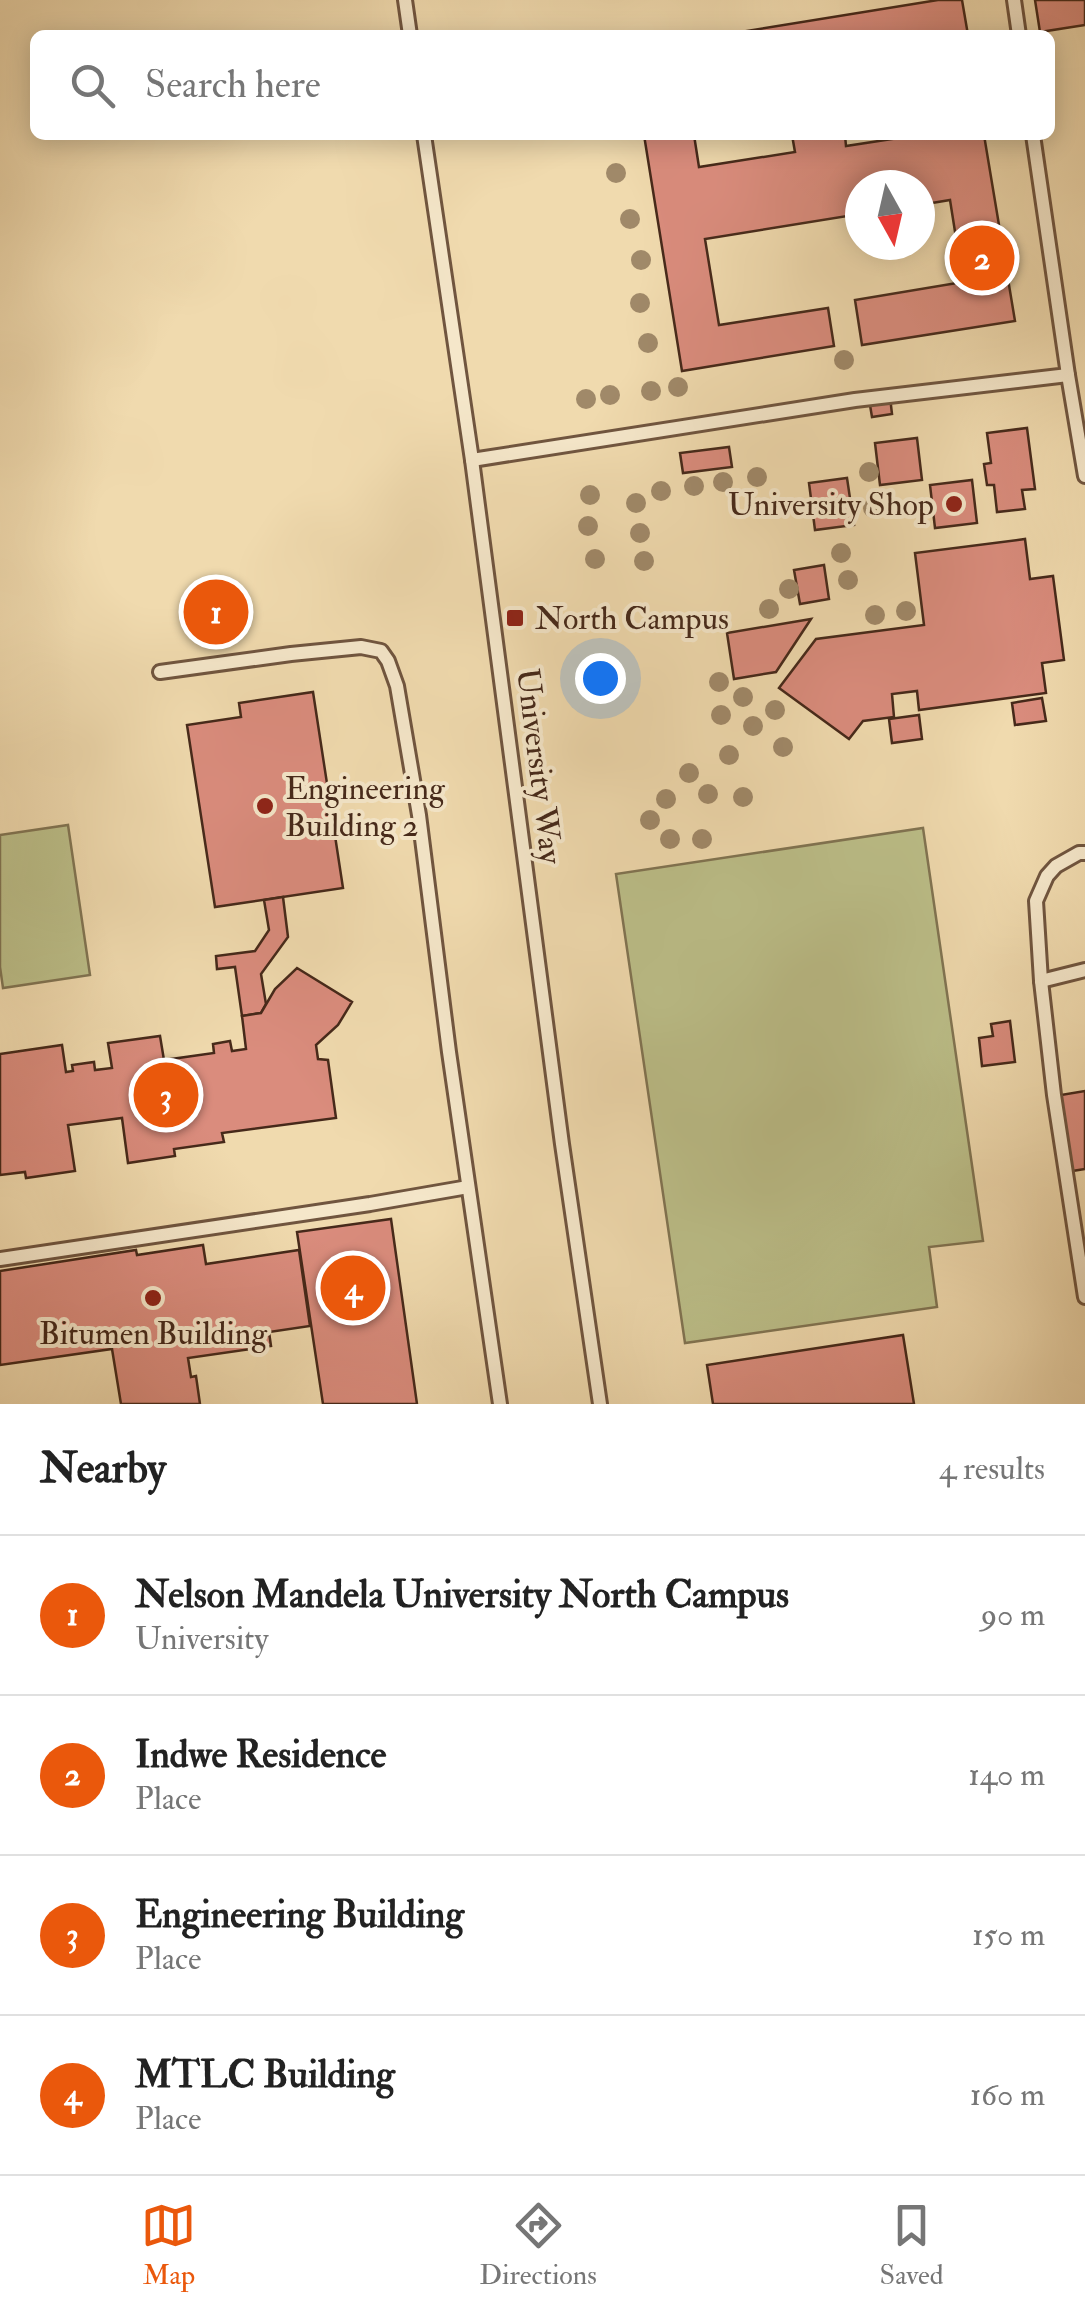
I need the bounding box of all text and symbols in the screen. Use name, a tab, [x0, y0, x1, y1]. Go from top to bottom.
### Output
search box	[30, 30, 1055, 140]
icon: search	[65, 58, 120, 113]
text: Search here	[145, 61, 321, 109]
north arrow	[845, 170, 935, 260]
pin: 2	[950, 220, 1014, 296]
place label: University Shop	[728, 485, 934, 525]
marker: University Shop	[943, 493, 965, 515]
pin: 1	[184, 574, 248, 650]
place label: North Campus	[535, 599, 729, 639]
marker: North Campus	[504, 607, 526, 629]
your location	[575, 653, 626, 704]
street label: University Way	[507, 666, 571, 867]
place label: Engineering Building 2	[285, 769, 446, 846]
marker: Engineering Building 2	[254, 795, 276, 817]
pin: 3	[134, 1058, 198, 1132]
pin: 4	[320, 1250, 386, 1326]
marker: Bitumen Building	[142, 1287, 164, 1309]
place label: Bitumen Building	[39, 1314, 268, 1354]
text: Nearby	[40, 1443, 166, 1495]
text: 4 results	[939, 1449, 1045, 1489]
text: Nelson Mandela University North Campus	[135, 1571, 789, 1619]
text: 1	[67, 1595, 78, 1635]
text: 90 m	[981, 1595, 1045, 1635]
text: University	[135, 1619, 268, 1659]
text: Indwe Residence	[135, 1731, 386, 1779]
text: 2	[64, 1755, 81, 1795]
text: 140 m	[968, 1755, 1045, 1795]
text: Place	[135, 1779, 201, 1819]
text: Engineering Building	[135, 1891, 464, 1939]
text: 3	[66, 1915, 79, 1955]
text: 150 m	[972, 1915, 1045, 1955]
text: Place	[135, 1939, 201, 1979]
text: MTLC Building	[135, 2051, 395, 2099]
text: 4	[64, 2075, 81, 2115]
text: 160 m	[970, 2075, 1045, 2115]
text: Place	[135, 2099, 201, 2139]
tab: Map	[141, 2198, 196, 2293]
tab: Directions	[479, 2198, 597, 2293]
tab: Saved	[880, 2198, 944, 2293]

